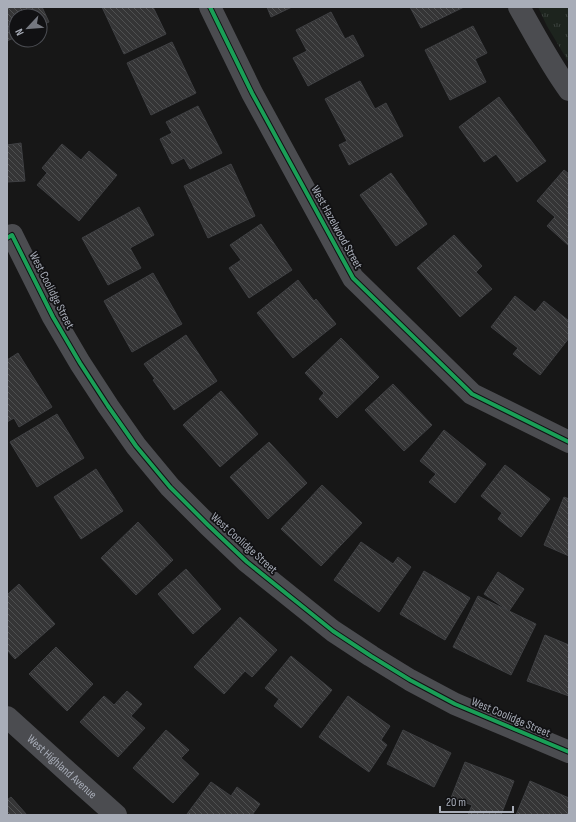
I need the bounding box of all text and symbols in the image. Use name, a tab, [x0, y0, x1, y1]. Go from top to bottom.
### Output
north arrow	[8, 8, 48, 48]
text: N	[12, 27, 27, 38]
street label: West Hazelwood Street	[307, 183, 366, 272]
street label: West Coolidge Street	[26, 249, 78, 332]
street label: West Coolidge Street	[207, 510, 280, 577]
street label: West Coolidge Street	[469, 694, 553, 741]
street label: West Highland Avenue	[24, 732, 100, 802]
scale bar	[440, 788, 513, 814]
text: 20 m	[446, 795, 466, 810]

